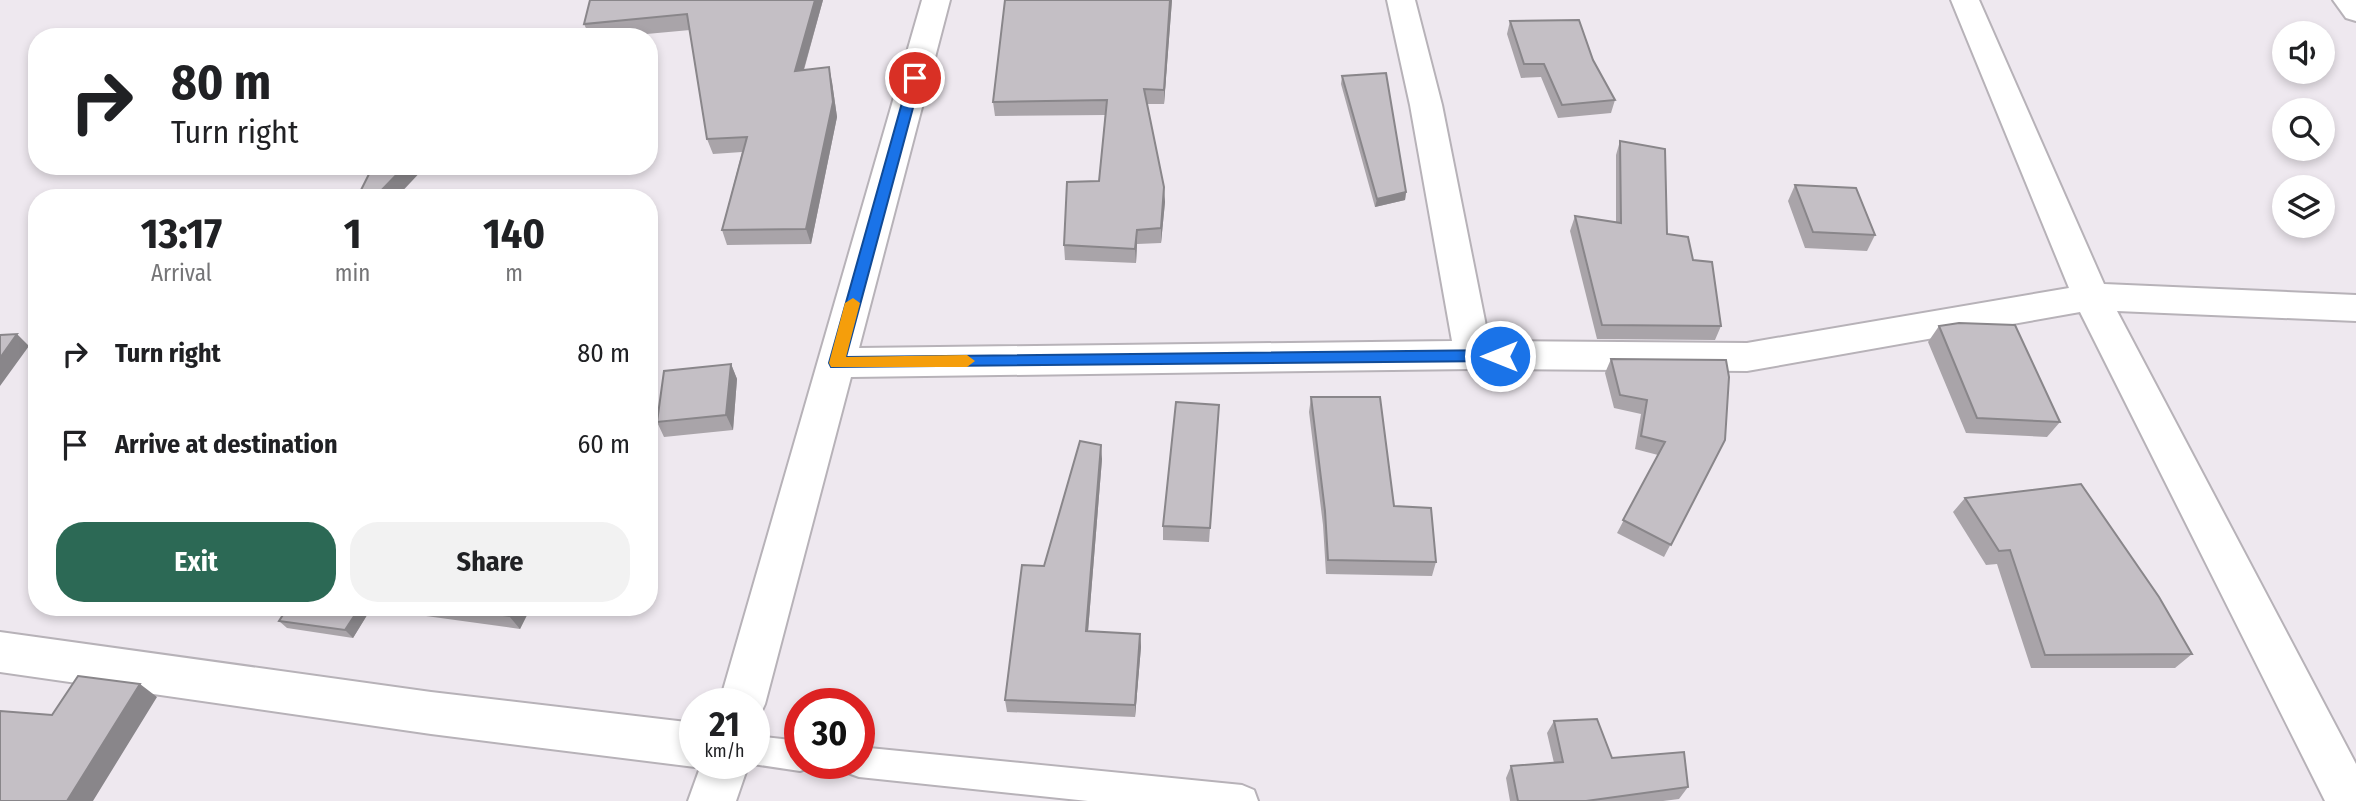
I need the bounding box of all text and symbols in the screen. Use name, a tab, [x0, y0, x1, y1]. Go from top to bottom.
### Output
map controls	[2272, 21, 2335, 238]
button: sound	[2272, 21, 2335, 84]
pin	[885, 48, 945, 108]
text: 80 m	[171, 53, 271, 112]
icon: right	[56, 56, 147, 147]
icon: arrive	[896, 59, 934, 97]
button: search	[2272, 98, 2335, 161]
text: Turn right	[171, 113, 298, 151]
button: layers	[2272, 175, 2335, 238]
text: 13:17	[141, 209, 222, 259]
text: 1	[344, 209, 361, 259]
text: 140	[483, 209, 545, 259]
text: Arrival	[151, 259, 212, 287]
text: min	[335, 259, 370, 287]
text: m	[505, 259, 523, 287]
position arrow	[1463, 319, 1537, 393]
icon: right	[56, 335, 94, 373]
text: Turn right	[115, 338, 221, 369]
text: 80 m	[577, 338, 630, 369]
icon: arrive	[56, 426, 94, 464]
text: Arrive at destination	[115, 429, 338, 460]
text: 60 m	[577, 429, 630, 460]
button: Exit	[56, 522, 336, 602]
button: Share	[350, 522, 630, 602]
speed limit sign: 30	[784, 688, 875, 779]
text: 21	[709, 703, 740, 745]
text: km/h	[704, 740, 745, 762]

